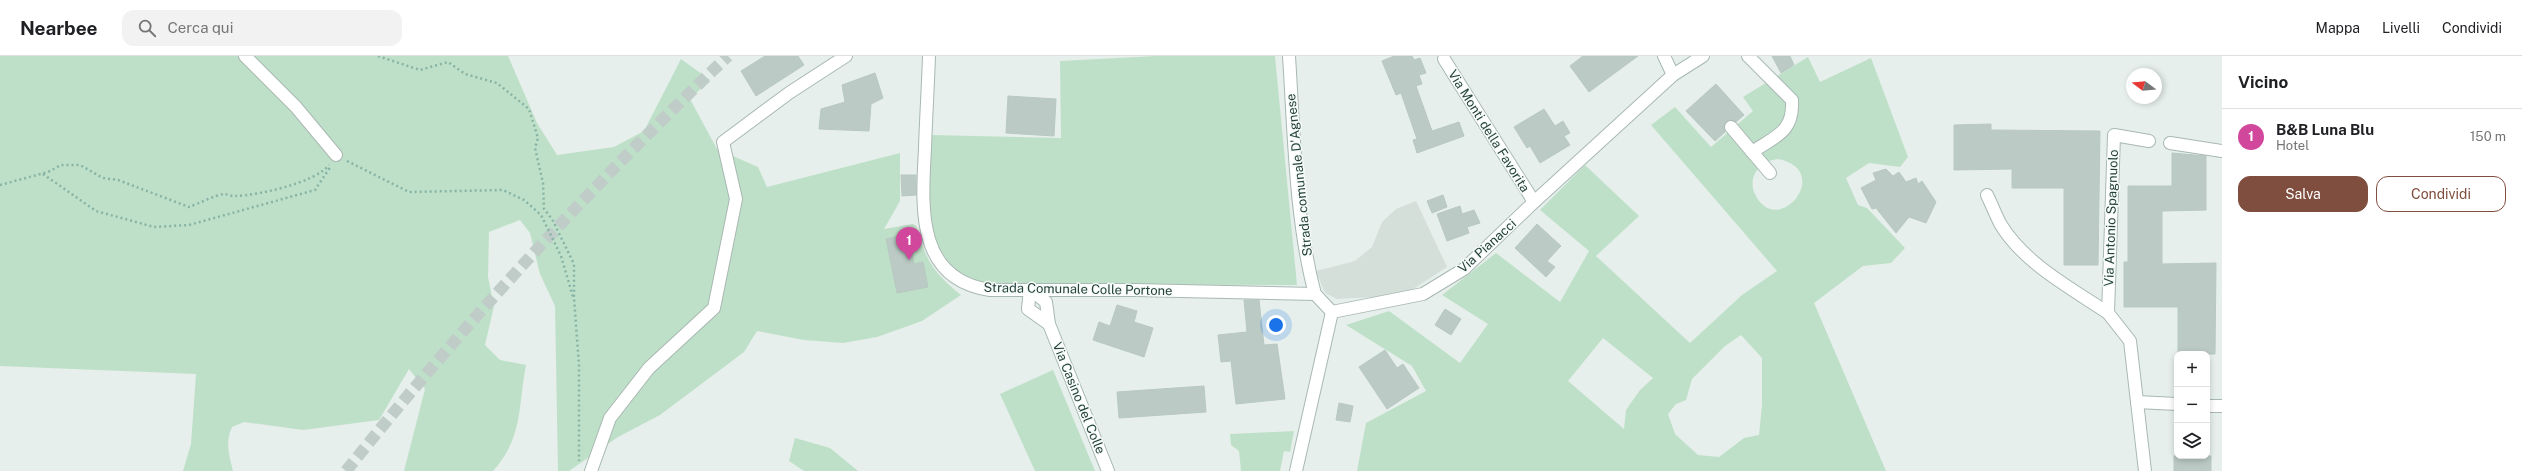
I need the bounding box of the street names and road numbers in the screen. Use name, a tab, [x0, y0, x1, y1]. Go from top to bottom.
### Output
street label: Via Monti della Favorita	[1445, 67, 1533, 195]
street label: Strada comunale D'Agnese	[1283, 93, 1315, 257]
street label: Via Antonio Spagnuolo	[2101, 149, 2121, 287]
street label: Via Pianacci	[1455, 216, 1519, 276]
street label: Strada Comunale Colle Portone	[983, 280, 1173, 298]
street label: Via Casino del Colle	[1050, 340, 1108, 456]

